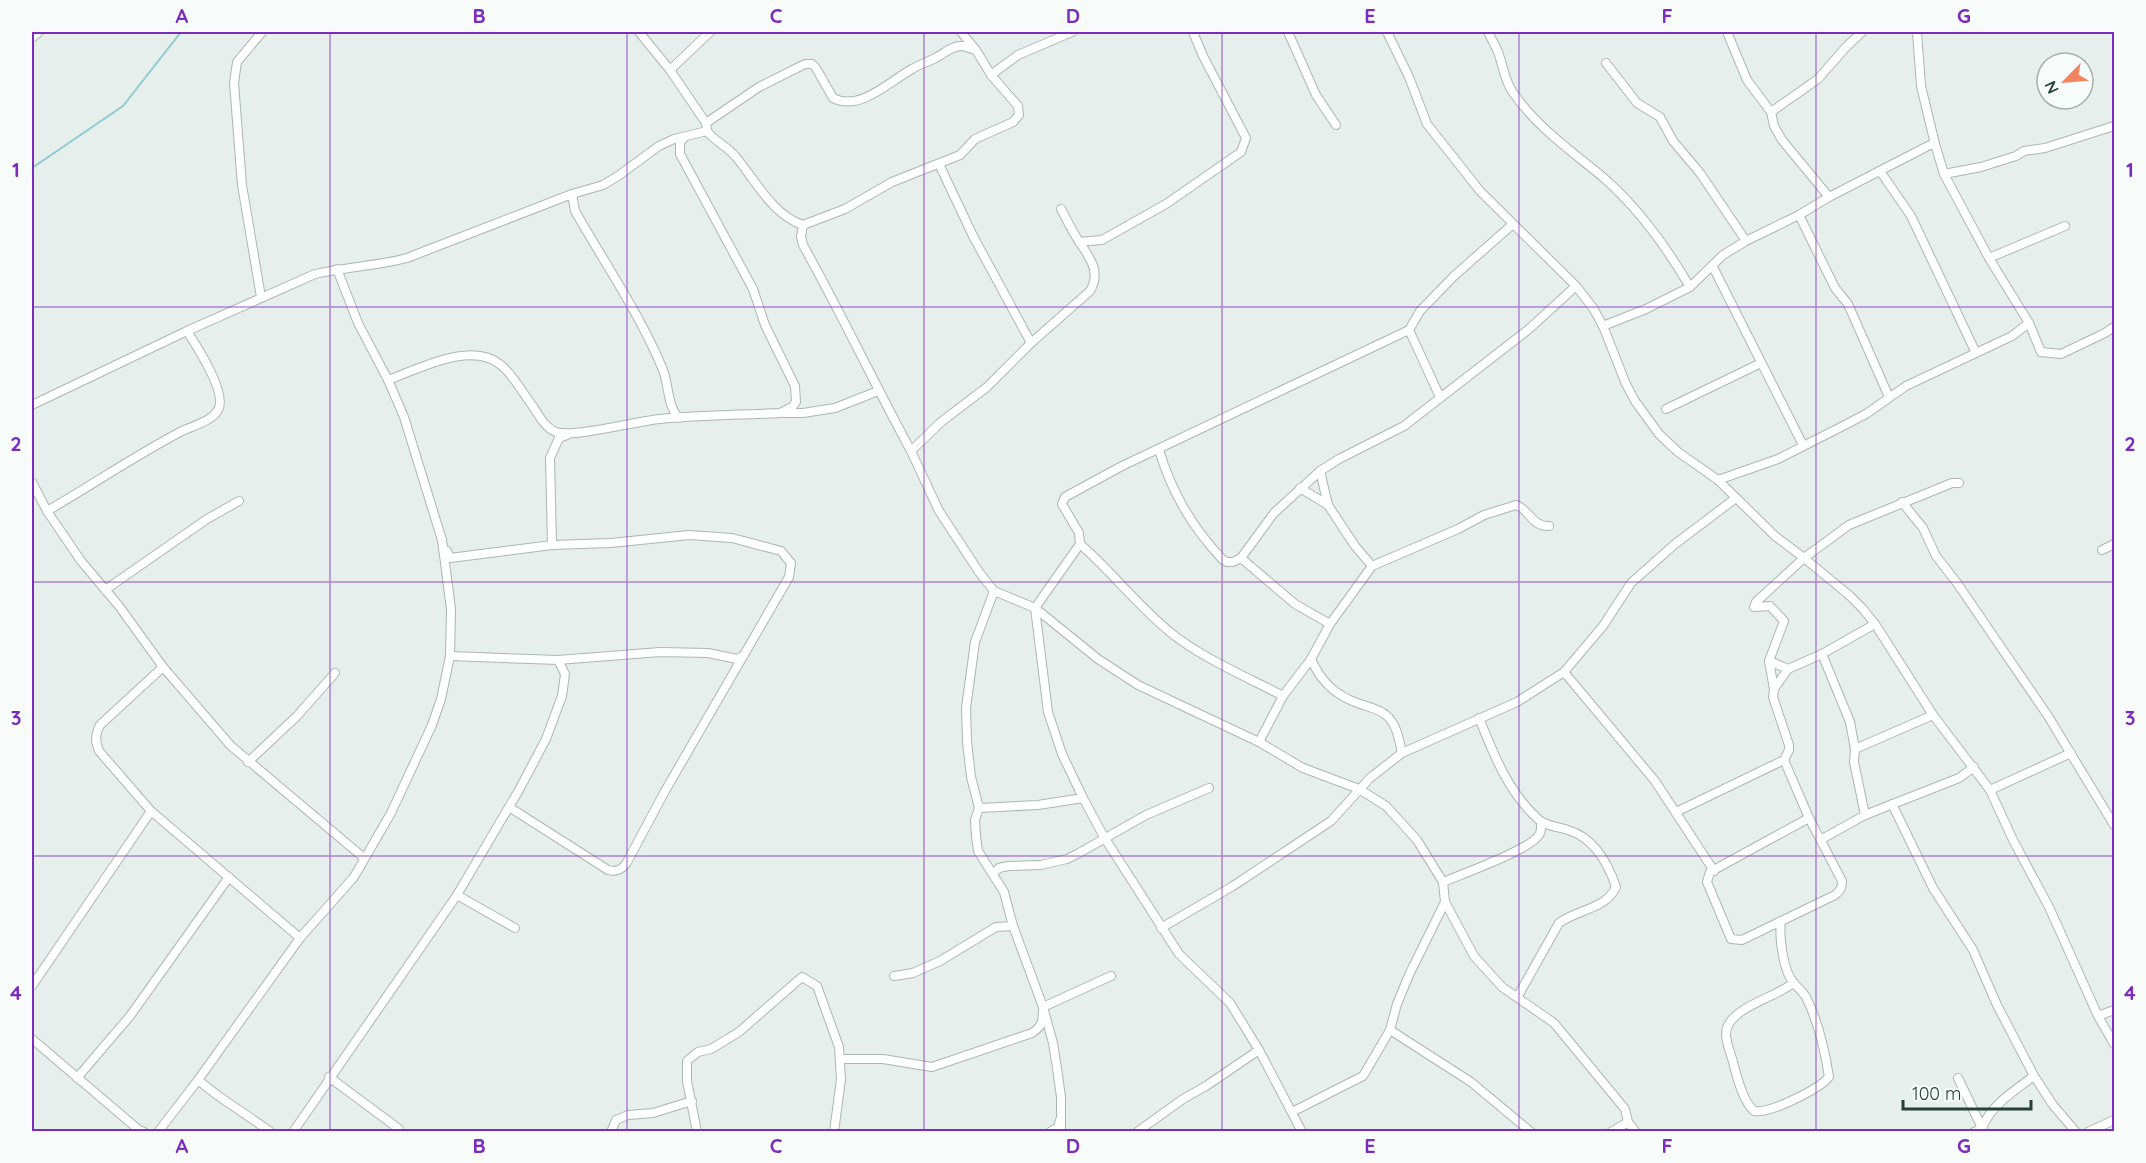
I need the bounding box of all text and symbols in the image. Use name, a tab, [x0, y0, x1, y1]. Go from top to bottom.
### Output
text: A	[176, 3, 189, 28]
text: B	[472, 3, 486, 28]
text: C	[770, 3, 783, 28]
text: D	[1066, 3, 1080, 28]
text: E	[1364, 3, 1376, 28]
text: F	[1661, 3, 1673, 28]
text: G	[1957, 3, 1971, 28]
north arrow	[2035, 51, 2095, 111]
text: N	[2040, 78, 2063, 97]
text: 1	[12, 157, 20, 182]
text: 1	[2126, 157, 2134, 182]
text: 2	[10, 431, 22, 456]
text: 2	[2124, 431, 2136, 456]
text: 3	[11, 705, 21, 730]
text: 3	[2125, 705, 2135, 730]
text: 4	[10, 980, 22, 1005]
text: 4	[2124, 980, 2136, 1005]
scale bar	[1903, 1073, 2030, 1111]
text: 100 m	[1912, 1082, 1961, 1105]
text: A	[176, 1133, 189, 1158]
text: B	[472, 1133, 486, 1158]
text: C	[770, 1133, 783, 1158]
text: D	[1066, 1133, 1080, 1158]
text: E	[1364, 1133, 1376, 1158]
text: F	[1661, 1133, 1673, 1158]
text: G	[1957, 1133, 1971, 1158]

